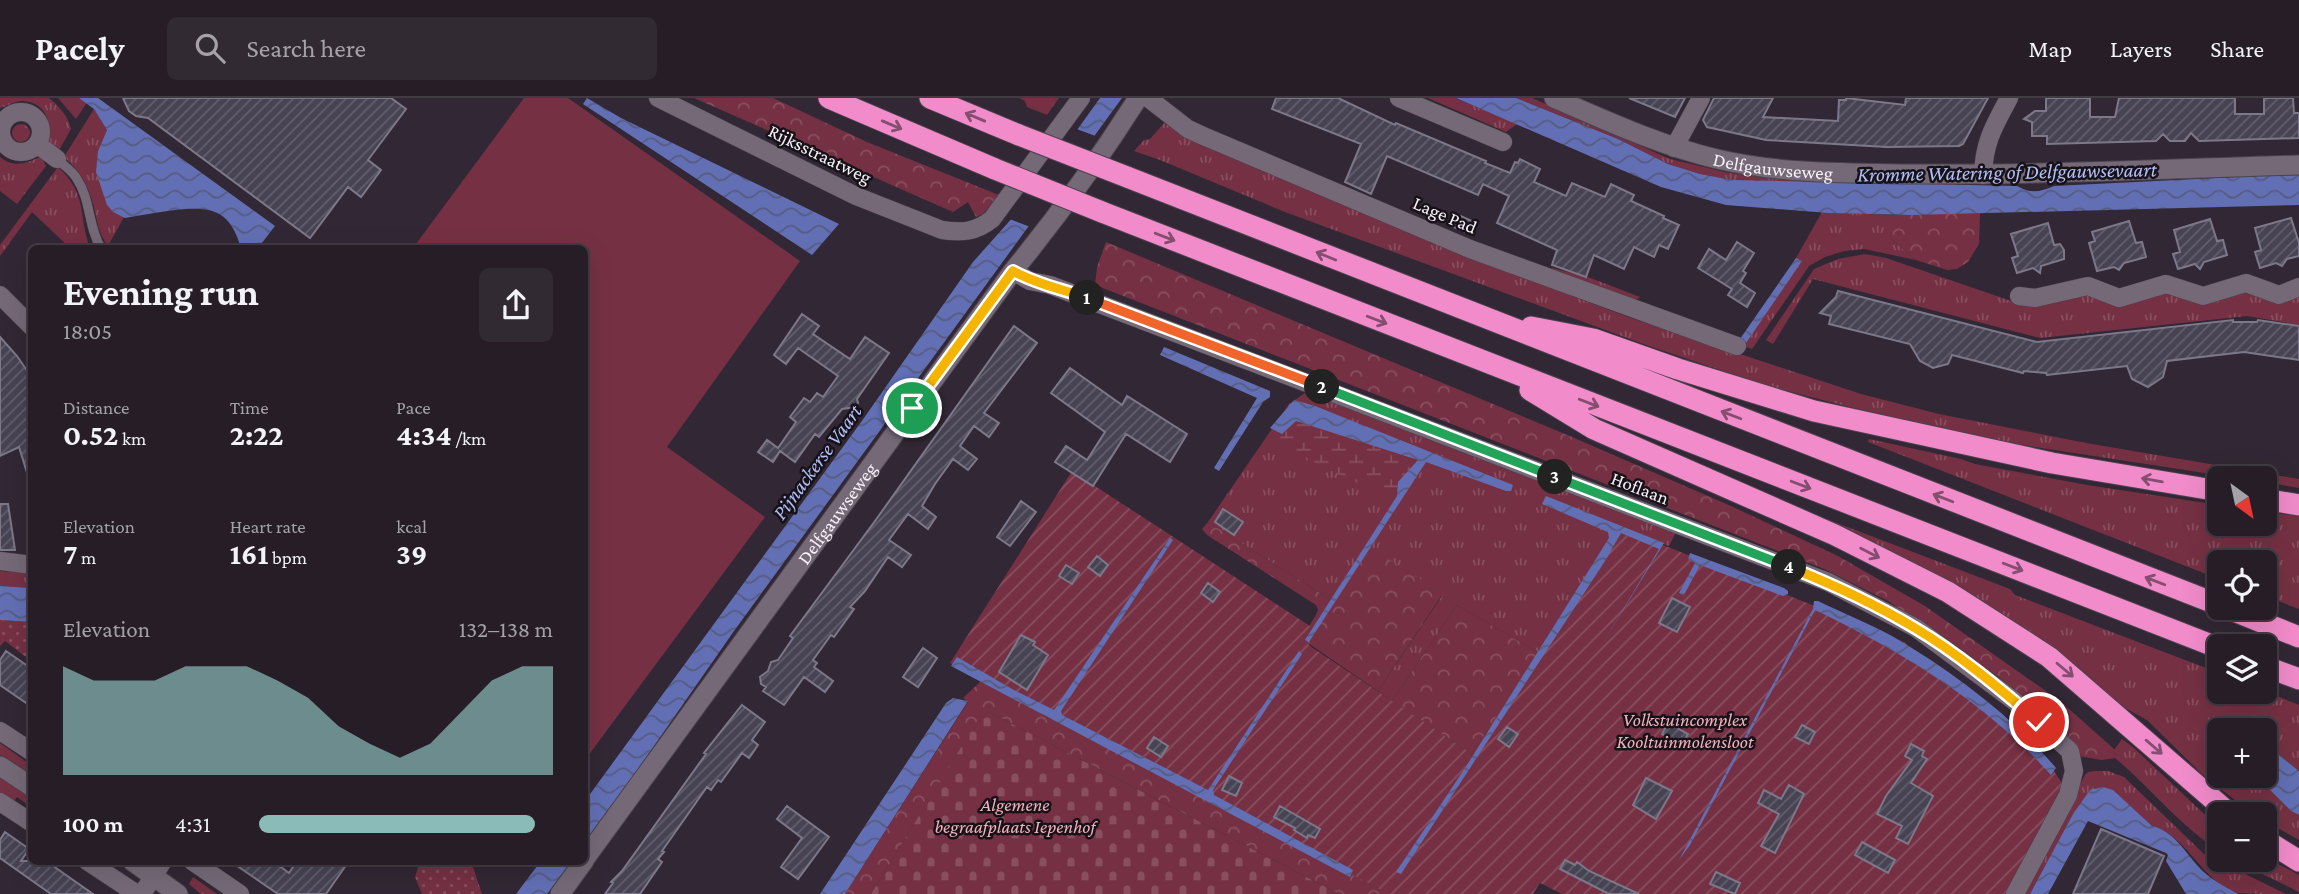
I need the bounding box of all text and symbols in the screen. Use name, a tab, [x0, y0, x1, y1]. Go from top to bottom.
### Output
search box	[167, 17, 657, 80]
icon: search	[191, 29, 229, 67]
text: Pacely	[35, 30, 125, 67]
text: Search here	[247, 34, 366, 63]
text: Map	[2028, 35, 2072, 62]
text: Layers	[2110, 35, 2172, 62]
text: Share	[2210, 35, 2264, 62]
one-way arrow	[964, 109, 986, 122]
one-way arrow	[881, 119, 902, 132]
street label: Rijksstraatweg	[765, 120, 875, 189]
street label: Delfgauwseweg	[1711, 148, 1833, 183]
water label: Kromme Watering of Delfgauwsevaart	[1857, 157, 2158, 187]
street label: Lage Pad	[1410, 192, 1480, 238]
one-way arrow	[1154, 231, 1176, 244]
one-way arrow	[1315, 249, 1337, 262]
button: share	[479, 268, 553, 342]
text: Evening run	[63, 271, 259, 313]
pin: 1	[1070, 280, 1104, 316]
text: 1	[1083, 287, 1090, 308]
one-way arrow	[1366, 314, 1387, 327]
text: 18:05	[63, 318, 112, 344]
pin: 2	[1304, 370, 1340, 404]
text: 2	[1317, 376, 1326, 397]
pin	[882, 378, 942, 438]
icon: arrive	[893, 389, 931, 427]
text: Distance	[63, 397, 129, 418]
text: Time	[230, 397, 269, 418]
text: Pace	[396, 397, 431, 418]
one-way arrow	[1578, 397, 1600, 410]
water label: Pijnackerse Vaart	[767, 399, 867, 524]
one-way arrow	[1721, 408, 1743, 421]
text: 0.52	[63, 418, 118, 451]
text: 2:22	[230, 418, 283, 451]
text: 4:34	[396, 418, 452, 451]
text: km	[118, 428, 146, 449]
text: /km	[452, 428, 486, 449]
street label: Delfgauwseweg	[793, 458, 881, 568]
pin: 3	[1538, 460, 1572, 494]
text: 3	[1550, 466, 1559, 487]
north arrow	[2207, 466, 2277, 536]
map controls	[2207, 466, 2277, 872]
street label: Hoflaan	[1608, 467, 1672, 509]
one-way arrow	[2141, 473, 2164, 486]
one-way arrow	[1790, 480, 1812, 492]
one-way arrow	[1933, 491, 1955, 504]
text: Elevation	[63, 516, 135, 537]
text: Heart rate	[230, 516, 306, 537]
text: kcal	[396, 516, 427, 537]
text: 7	[63, 537, 78, 570]
text: 161	[230, 537, 268, 570]
text: 39	[396, 537, 427, 570]
one-way arrow	[1859, 546, 1880, 560]
text: m	[78, 547, 96, 568]
text: bpm	[268, 547, 307, 568]
pin: 4	[1772, 550, 1806, 584]
button: locate	[2207, 550, 2277, 620]
text: 4	[1783, 556, 1794, 577]
one-way arrow	[2002, 562, 2024, 575]
one-way arrow	[2145, 573, 2167, 586]
text: Elevation	[63, 616, 150, 642]
text: 132–138 m	[459, 616, 553, 642]
button: layers	[2207, 634, 2277, 704]
one-way arrow	[2055, 662, 2073, 677]
pin	[2009, 692, 2069, 752]
icon: check	[2020, 703, 2058, 741]
park label: Volkstuincomplex Kooltuinmolensloot	[1616, 709, 1754, 752]
button: +	[2207, 718, 2277, 788]
one-way arrow	[2145, 738, 2162, 755]
park label: Algemene begraafplaats Iepenhof	[935, 794, 1098, 837]
button: −	[2207, 802, 2277, 872]
text: 100 m	[63, 811, 123, 837]
text: 4:31	[175, 811, 211, 837]

